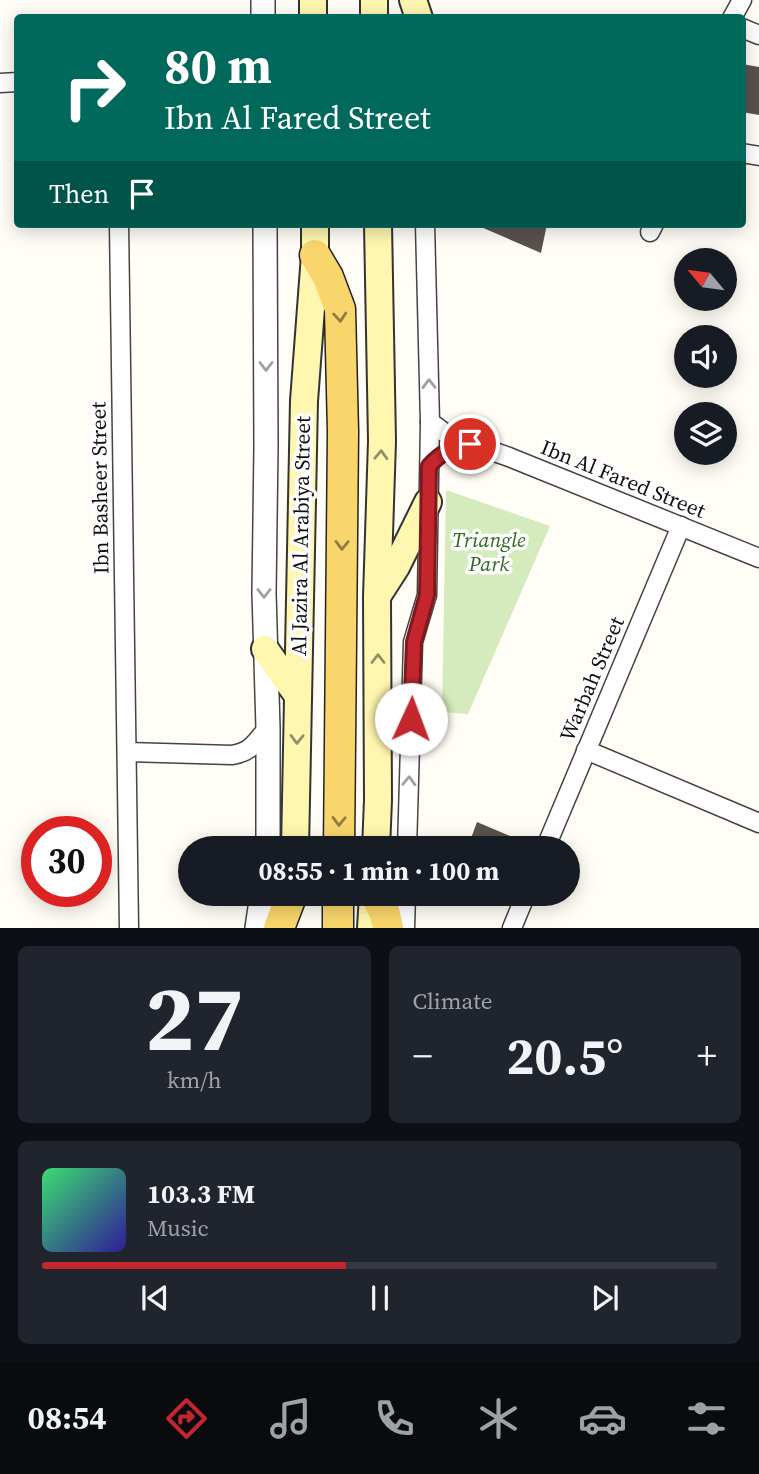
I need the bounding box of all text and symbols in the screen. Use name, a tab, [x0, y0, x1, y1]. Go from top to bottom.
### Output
text: 80 m	[164, 32, 272, 99]
icon: right	[49, 42, 140, 133]
text: Ibn Al Fared Street	[164, 96, 431, 140]
icon: arrive	[123, 175, 161, 213]
text: Then	[49, 176, 109, 212]
north arrow	[674, 248, 737, 312]
map controls	[674, 248, 737, 465]
one-way arrow	[332, 312, 347, 323]
button: sound	[674, 325, 737, 388]
one-way arrow	[258, 361, 274, 371]
one-way arrow	[421, 378, 436, 389]
street label: Ibn Basheer Street	[83, 401, 116, 574]
button: layers	[674, 402, 737, 465]
pin	[440, 414, 500, 474]
street label: Al Jazira Al Arabiya Street	[284, 416, 317, 656]
icon: arrive	[451, 425, 489, 463]
street label: Ibn Al Fared Street	[537, 432, 710, 525]
one-way arrow	[374, 449, 389, 460]
park label: Triangle Park	[452, 525, 526, 578]
one-way arrow	[334, 540, 350, 550]
one-way arrow	[256, 588, 272, 599]
street label: Warbah Street	[552, 612, 631, 745]
one-way arrow	[370, 653, 386, 663]
position arrow	[374, 682, 448, 756]
one-way arrow	[290, 734, 305, 745]
one-way arrow	[402, 775, 417, 786]
speed limit sign: 30	[21, 816, 112, 907]
one-way arrow	[331, 816, 347, 827]
text: 08:55 · 1 min · 100 m	[259, 853, 499, 889]
text: 27	[145, 956, 244, 1080]
text: Climate	[413, 985, 492, 1017]
text: 20.5°	[506, 1020, 623, 1091]
text: −	[413, 1030, 433, 1082]
text: +	[697, 1030, 717, 1082]
text: km/h	[167, 1064, 222, 1096]
text: 103.3 FM	[147, 1176, 255, 1212]
text: Music	[147, 1212, 209, 1244]
icon: previous	[136, 1279, 174, 1317]
icon: pause	[361, 1279, 399, 1317]
icon: next	[586, 1279, 624, 1317]
icon: directions	[162, 1394, 211, 1443]
icon: music	[266, 1394, 315, 1443]
icon: phone	[370, 1394, 419, 1443]
icon: climate	[474, 1394, 523, 1443]
icon: car	[578, 1394, 627, 1443]
icon: filters	[682, 1394, 731, 1443]
text: 08:54	[28, 1396, 107, 1440]

